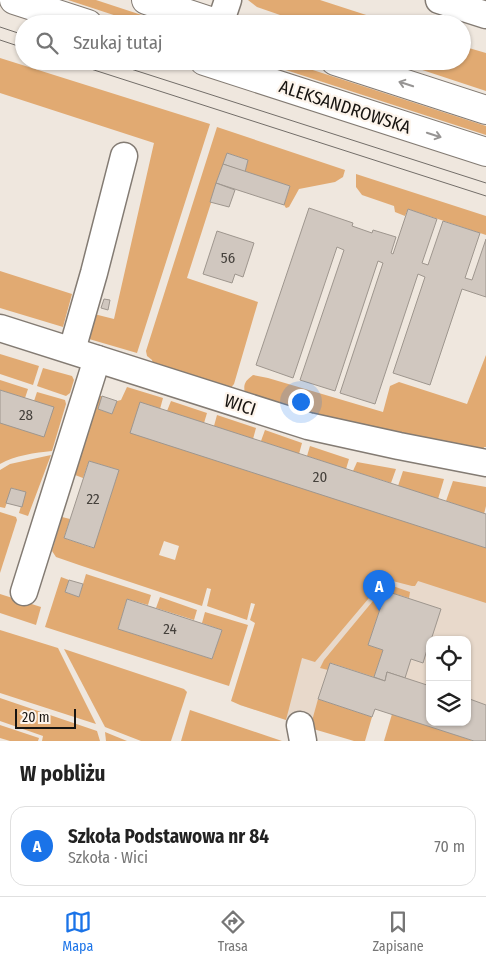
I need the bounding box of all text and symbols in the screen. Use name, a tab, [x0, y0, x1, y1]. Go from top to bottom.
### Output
search box	[15, 15, 471, 70]
icon: search	[33, 29, 61, 57]
text: Szukaj tutaj	[73, 31, 163, 54]
street label: ALEKSANDROWSKA	[276, 75, 414, 139]
one-way arrow	[399, 79, 415, 88]
one-way arrow	[426, 131, 442, 141]
house number: 56	[221, 249, 235, 267]
your location	[288, 389, 314, 415]
street label: WICI	[221, 390, 259, 420]
house number: 28	[19, 406, 33, 424]
house number: 20	[313, 468, 327, 486]
house number: 22	[86, 490, 100, 508]
pin: A	[363, 570, 395, 611]
house number: 24	[163, 620, 177, 638]
map controls	[426, 636, 471, 726]
button: locate	[426, 636, 471, 681]
button: layers	[426, 681, 471, 726]
scale bar	[15, 706, 76, 729]
text: 20 m	[22, 709, 50, 726]
text: W pobliżu	[20, 761, 105, 787]
text: Szkoła Podstawowa nr 84	[68, 825, 269, 848]
text: A	[33, 837, 41, 856]
text: 70 m	[434, 837, 465, 856]
text: Szkoła · Wici	[68, 848, 148, 867]
tab: Mapa	[62, 908, 93, 955]
tab: Trasa	[218, 908, 248, 955]
tab: Zapisane	[372, 908, 424, 955]

